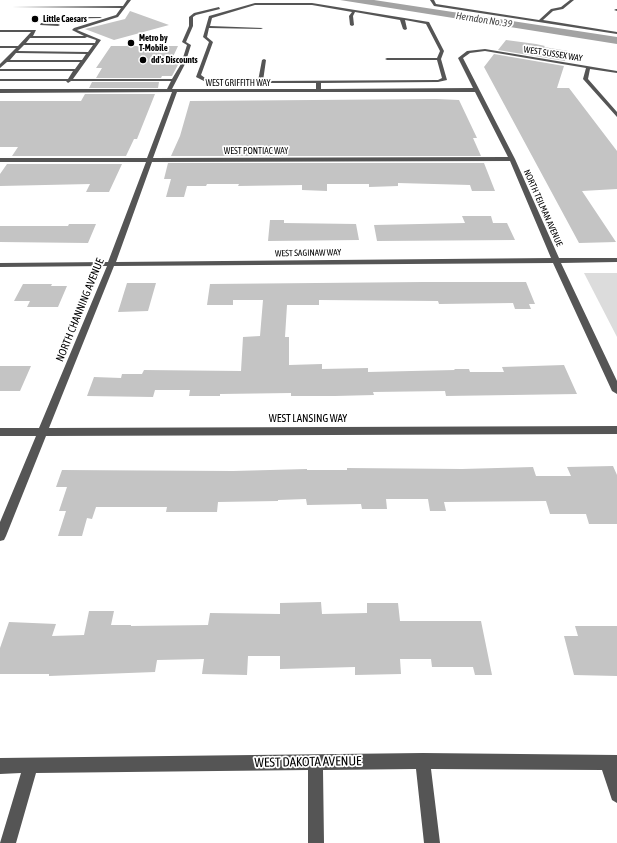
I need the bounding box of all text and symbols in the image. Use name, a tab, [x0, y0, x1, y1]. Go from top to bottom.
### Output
water label: Herndon No. 39	[455, 10, 513, 30]
marker: Little Caesars	[30, 14, 40, 24]
place label: Little Caesars	[43, 14, 87, 24]
place label: Metro by T-Mobile	[139, 33, 168, 54]
marker: Metro by T-Mobile	[126, 38, 136, 48]
street label: WEST SUSSEX WAY	[523, 44, 583, 64]
marker: dd's Discounts	[138, 55, 148, 65]
place label: dd's Discounts	[151, 55, 198, 65]
street label: WEST GRIFFITH WAY	[205, 78, 271, 88]
street label: WEST PONTIAC WAY	[224, 146, 288, 156]
street label: NORTH TEILMAN AVENUE	[521, 168, 565, 248]
street label: WEST SAGINAW WAY	[275, 247, 341, 259]
street label: NORTH CHANNING AVENUE	[53, 256, 107, 364]
street label: WEST LANSING WAY	[269, 412, 347, 426]
street label: WEST DAKOTA AVENUE	[254, 753, 362, 771]

